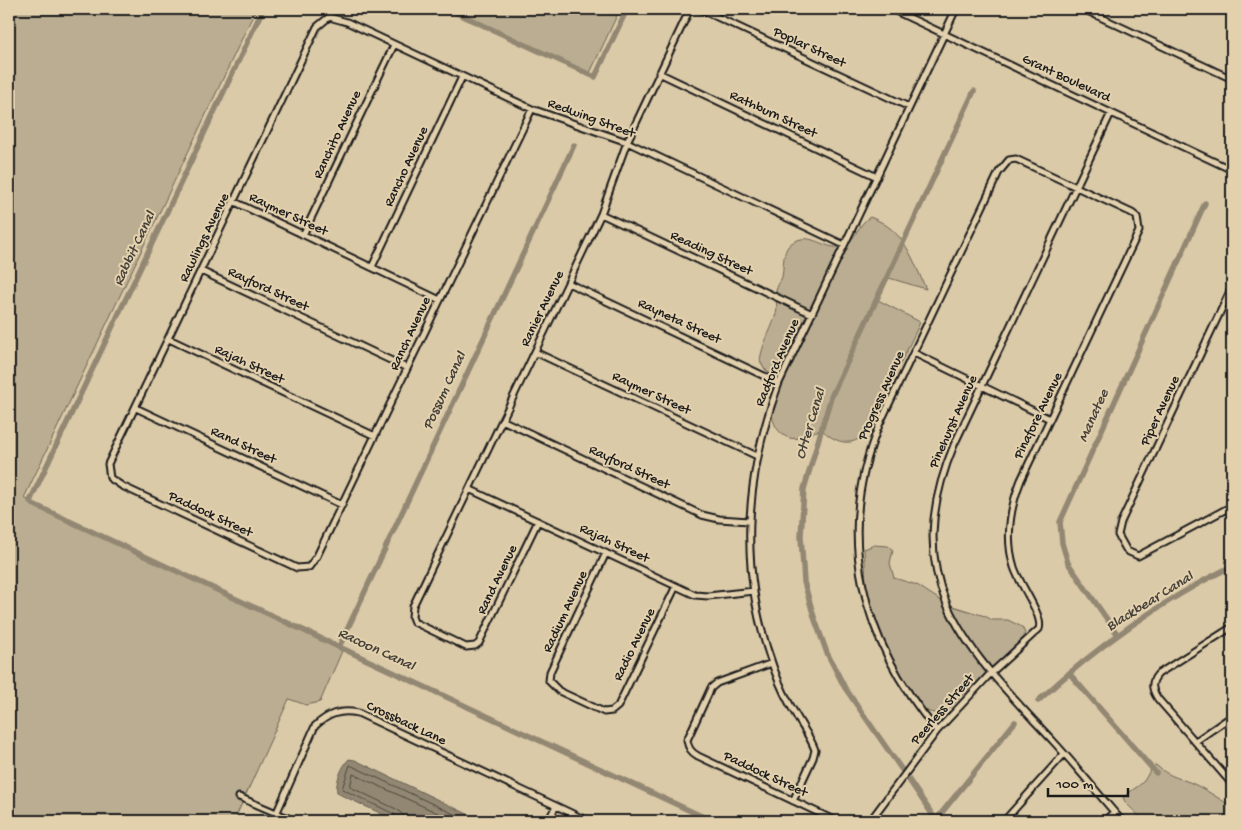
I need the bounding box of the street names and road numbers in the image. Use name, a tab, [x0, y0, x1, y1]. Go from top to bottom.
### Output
street label: Poplar Street	[769, 23, 849, 73]
street label: Grant Boulevard	[1019, 51, 1115, 108]
street label: Ranchito Avenue	[310, 87, 366, 182]
street label: Rathburn Street	[727, 87, 821, 143]
street label: Redwing Street	[545, 95, 638, 143]
street label: Rancho Avenue	[381, 123, 433, 210]
street label: Raymer Street	[246, 189, 331, 241]
street label: Rawlings Avenue	[176, 190, 234, 285]
street label: Reading Street	[667, 228, 756, 281]
street label: Rayford Street	[225, 264, 312, 317]
street label: Ranier Avenue	[517, 268, 569, 350]
street label: Ranch Avenue	[387, 294, 436, 374]
street label: Rayneta Street	[635, 295, 725, 349]
street label: Radford Avenue	[752, 316, 804, 409]
street label: Rajah Street	[211, 341, 288, 389]
street label: Progress Avenue	[854, 348, 910, 444]
street label: Raymer Street	[609, 368, 694, 420]
street label: Pinafore Avenue	[1010, 369, 1068, 463]
street label: Pinehurst Avenue	[925, 372, 982, 472]
street label: Piper Avenue	[1137, 373, 1185, 450]
street label: Rand Street	[207, 423, 280, 469]
street label: Rayford Street	[586, 442, 673, 495]
street label: Paddock Street	[164, 488, 256, 542]
street label: Rajah Street	[576, 520, 653, 568]
street label: Rand Avenue	[474, 542, 522, 618]
street label: Radium Avenue	[540, 568, 593, 656]
street label: Radio Avenue	[610, 605, 660, 684]
street label: Peerless Street	[907, 670, 979, 750]
street label: Crossback Lane	[363, 698, 449, 750]
street label: Paddock Street	[719, 748, 811, 802]

